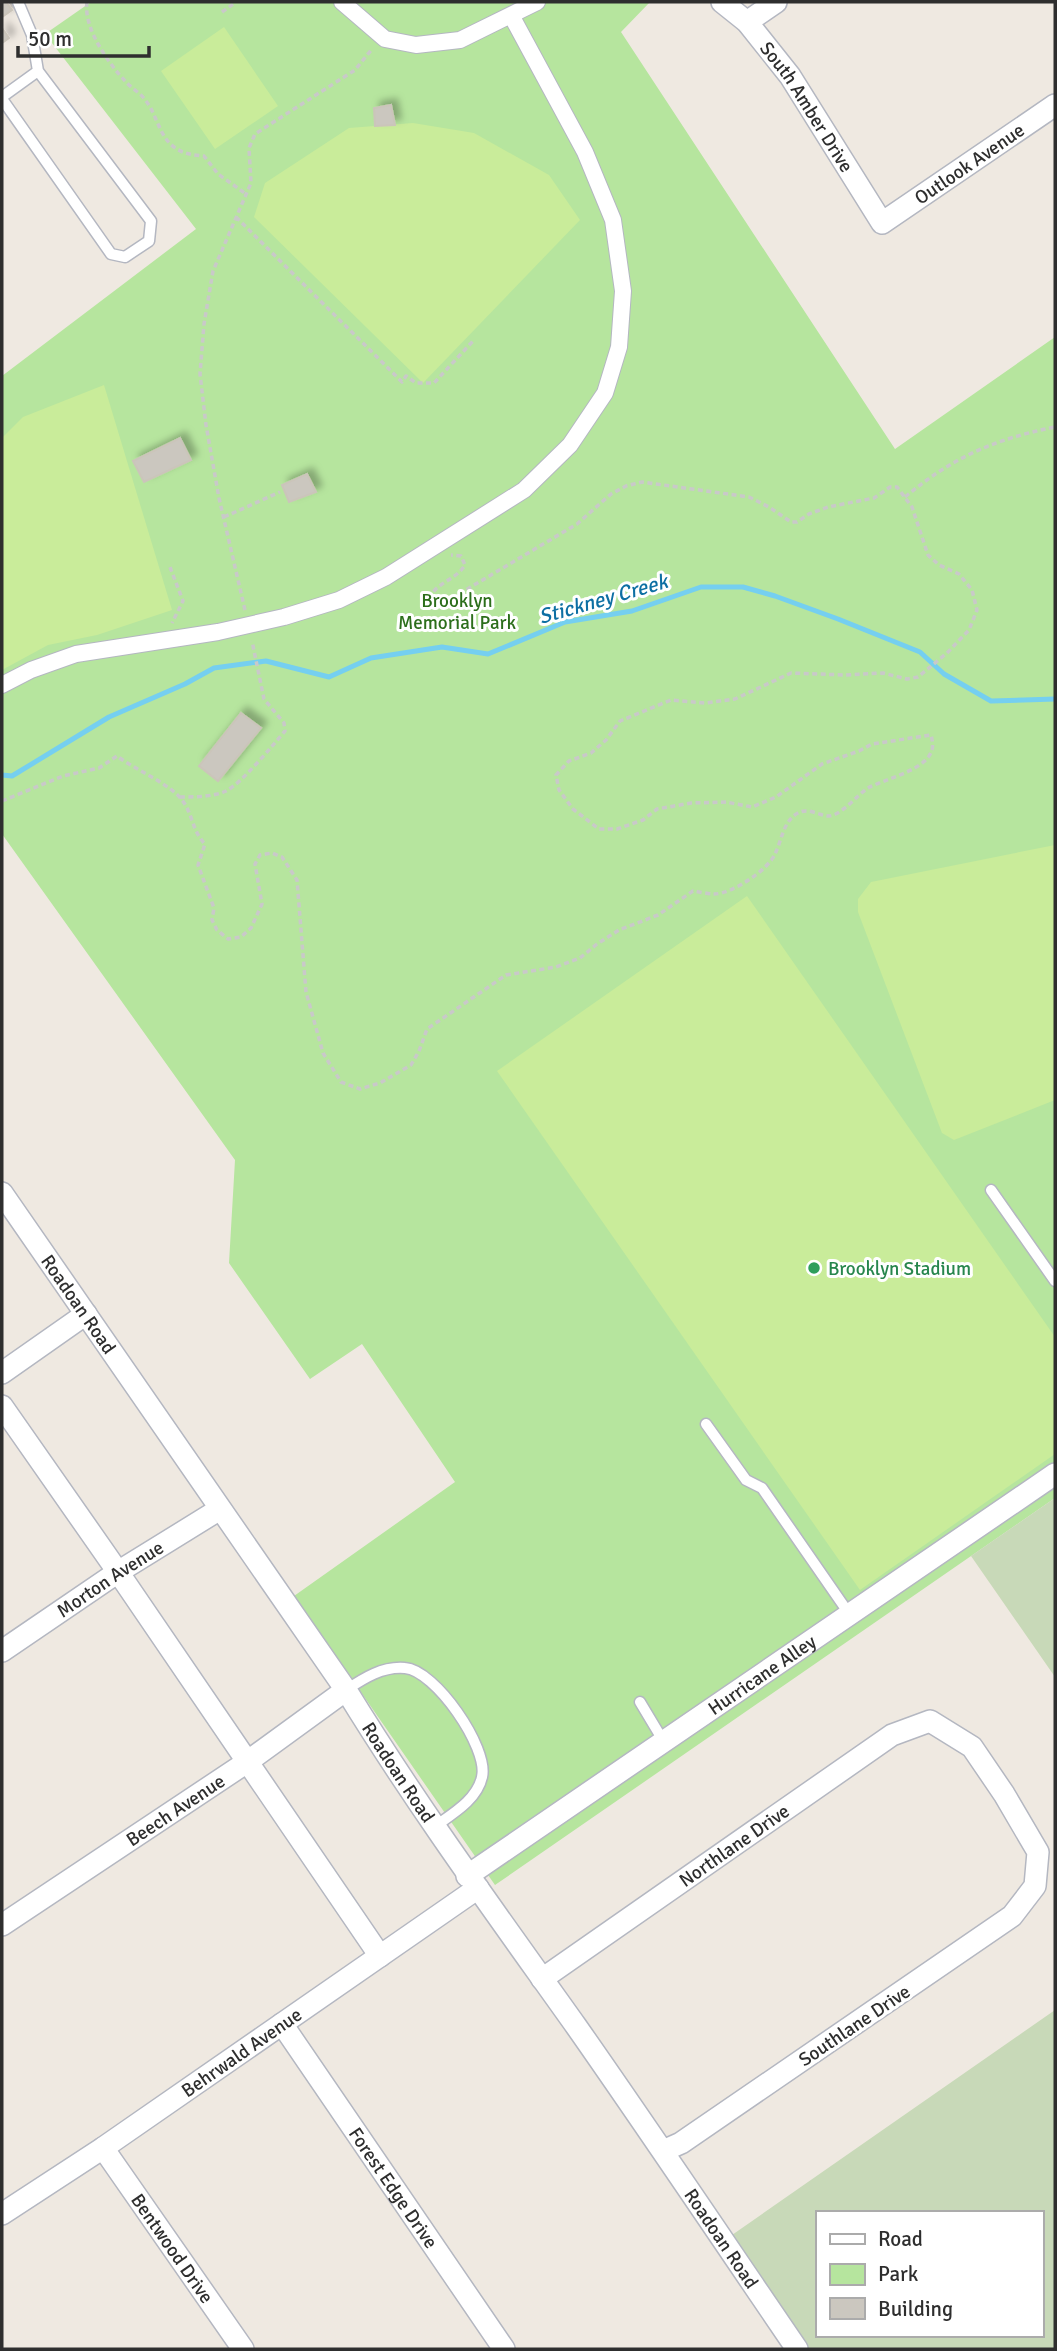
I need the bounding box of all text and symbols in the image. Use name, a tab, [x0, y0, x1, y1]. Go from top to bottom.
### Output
scale bar	[18, 14, 149, 58]
text: 50 m	[28, 26, 72, 52]
street label: South Amber Drive	[754, 37, 858, 177]
street label: Outlook Avenue	[910, 118, 1029, 210]
water label: Stickney Creek	[535, 567, 673, 630]
park label: Brooklyn Memorial Park	[398, 589, 517, 635]
street label: Roadoan Road	[35, 1250, 121, 1359]
place label: Brooklyn Stadium	[828, 1257, 971, 1281]
marker: Brooklyn Stadium	[806, 1260, 822, 1276]
street label: Morton Avenue	[52, 1536, 168, 1623]
street label: Hurricane Alley	[704, 1630, 821, 1721]
street label: Roadoan Road	[356, 1718, 440, 1828]
street label: Beech Avenue	[122, 1769, 230, 1852]
street label: Northlane Drive	[675, 1799, 794, 1893]
street label: Southlane Drive	[794, 1980, 915, 2072]
street label: Behrwald Avenue	[177, 2003, 307, 2103]
street label: Forest Edge Drive	[343, 2123, 443, 2253]
street label: Roadoan Road	[678, 2184, 763, 2293]
street label: Bentwood Drive	[125, 2189, 218, 2308]
legend	[816, 2211, 1043, 2337]
text: Road	[878, 2226, 923, 2252]
text: Park	[878, 2261, 919, 2287]
text: Building	[878, 2296, 953, 2322]

